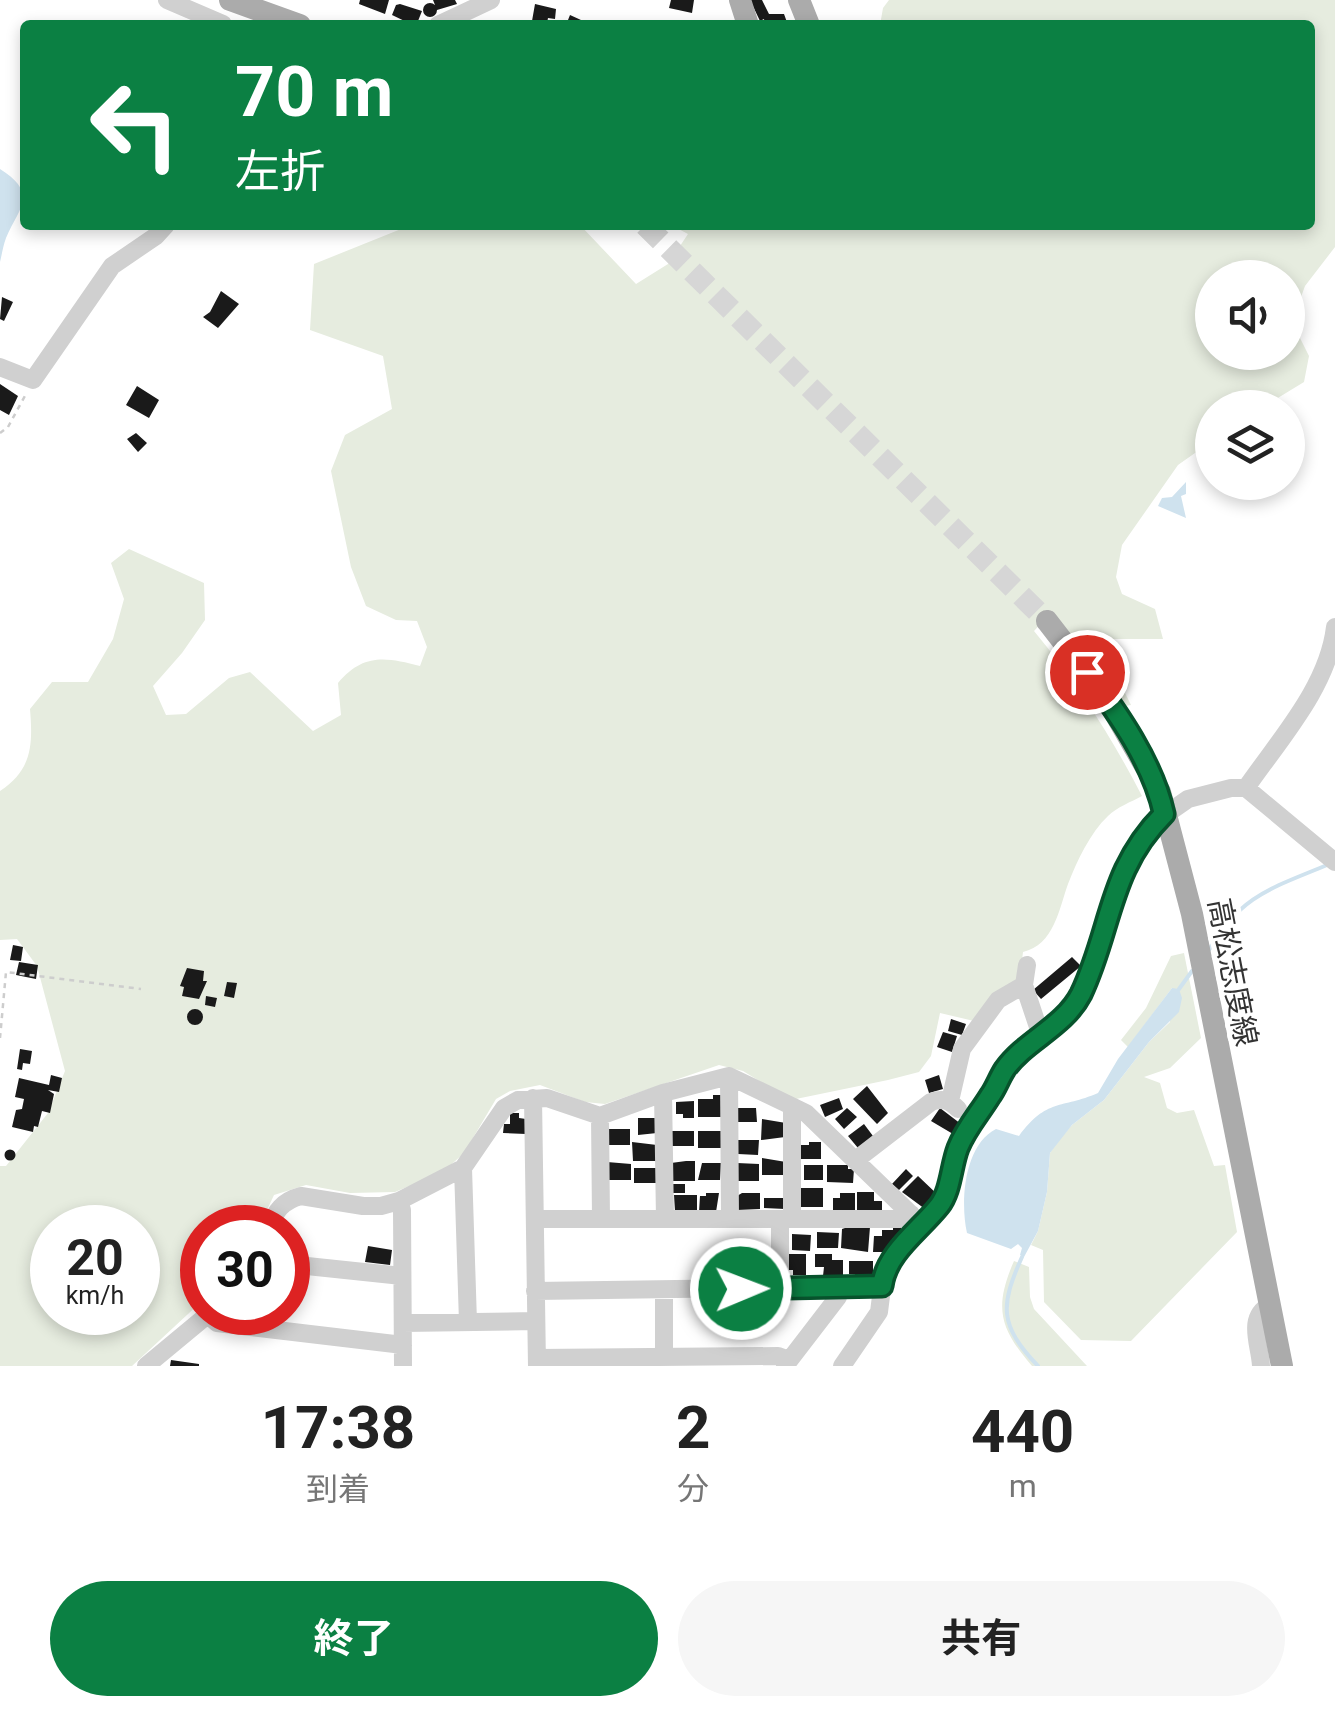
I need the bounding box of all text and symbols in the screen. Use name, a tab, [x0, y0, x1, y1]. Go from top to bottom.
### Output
text: 70 m	[235, 51, 393, 133]
icon: left	[70, 60, 200, 190]
text: 左折	[235, 145, 325, 198]
map controls	[1195, 260, 1305, 500]
button: sound	[1195, 260, 1305, 370]
button: layers	[1195, 390, 1305, 500]
pin	[1045, 630, 1130, 715]
icon: arrive	[1060, 645, 1115, 700]
street label: 高松志度線	[1202, 895, 1264, 1049]
speed limit sign: 30	[180, 1205, 310, 1335]
text: 20	[66, 1229, 124, 1287]
position arrow	[689, 1237, 793, 1341]
text: km/h	[66, 1281, 124, 1310]
text: 17:38	[261, 1392, 415, 1463]
text: 2	[676, 1392, 710, 1463]
text: 440	[971, 1396, 1074, 1467]
text: m	[1009, 1467, 1037, 1505]
text: 到着	[306, 1470, 370, 1508]
text: 分	[677, 1470, 709, 1508]
button: 終了	[50, 1581, 658, 1696]
button: 共有	[678, 1581, 1285, 1696]

